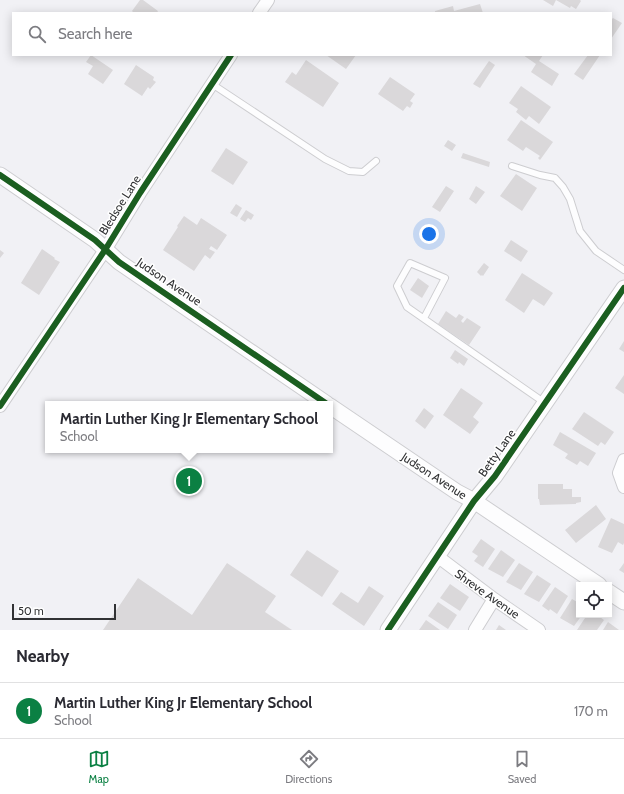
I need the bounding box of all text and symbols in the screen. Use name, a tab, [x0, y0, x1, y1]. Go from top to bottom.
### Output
search box	[12, 12, 612, 56]
icon: search	[26, 23, 48, 45]
text: Search here	[58, 25, 133, 43]
street label: Bledsoe Lane	[95, 172, 144, 237]
your location	[419, 224, 439, 244]
street label: Judson Avenue	[133, 254, 205, 309]
popup	[45, 401, 333, 453]
text: Martin Luther King Jr Elementary School	[60, 410, 318, 428]
street label: Betty Lane	[475, 426, 518, 479]
text: School	[60, 428, 98, 444]
street label: Judson Avenue	[398, 448, 470, 502]
pin: 1	[176, 466, 202, 496]
street label: Shreve Avenue	[452, 566, 523, 621]
map controls	[576, 582, 612, 618]
button: locate	[576, 582, 612, 618]
scale bar	[12, 602, 116, 621]
text: 50 m	[18, 604, 44, 618]
text: Nearby	[16, 646, 69, 666]
text: Martin Luther King Jr Elementary School	[54, 694, 312, 712]
text: 1	[27, 703, 31, 719]
text: 170 m	[574, 703, 608, 719]
text: School	[54, 712, 92, 728]
tab: Map	[88, 748, 110, 786]
tab: Directions	[285, 748, 332, 786]
tab: Saved	[508, 748, 536, 786]

